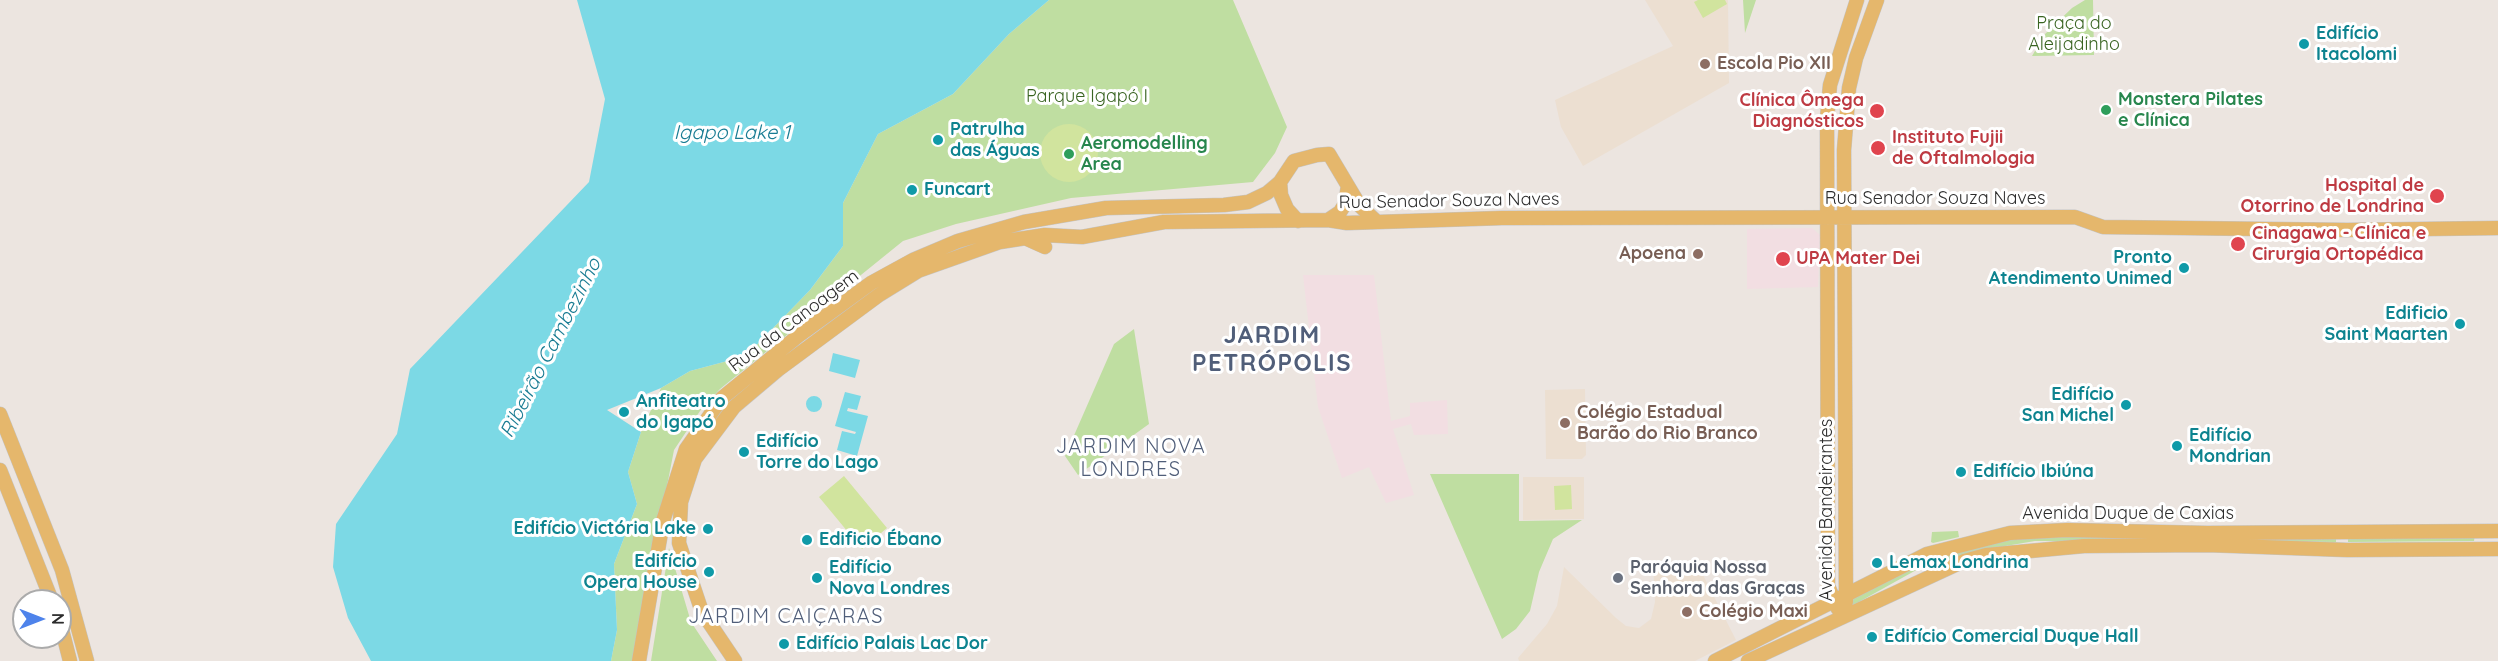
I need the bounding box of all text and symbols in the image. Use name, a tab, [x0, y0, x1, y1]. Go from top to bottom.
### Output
park label: Praça do Aleijadinho	[2028, 13, 2120, 56]
place label: Edifício Itacolomi	[2316, 23, 2397, 66]
marker: Edifício Itacolomi	[2297, 37, 2311, 51]
place label: Escola Pio XII	[1717, 53, 1831, 75]
marker: Escola Pio XII	[1698, 57, 1712, 71]
park label: Parque Igapó I	[1026, 86, 1148, 108]
place label: Monstera Pilates e Clínica	[2118, 89, 2263, 132]
place label: Clínica Ômega Diagnósticos	[1739, 90, 1864, 132]
marker: Clínica Ômega Diagnósticos	[1868, 102, 1886, 120]
marker: Monstera Pilates e Clínica	[2099, 103, 2113, 117]
place label: Patrulha das Águas	[950, 119, 1040, 162]
water label: Igapo Lake 1	[674, 121, 790, 145]
place label: Instituto Fujii de Oftalmologia	[1892, 127, 2035, 170]
marker: Patrulha das Águas	[931, 133, 945, 147]
place label: Aeromodelling Area	[1081, 133, 1208, 176]
marker: Instituto Fujii de Oftalmologia	[1869, 139, 1887, 157]
marker: Aeromodelling Area	[1062, 147, 1076, 161]
place label: Hospital de Otorrino de Londrina	[2241, 175, 2424, 218]
place label: Funcart	[924, 179, 991, 201]
marker: Funcart	[905, 183, 919, 197]
marker: Hospital de Otorrino de Londrina	[2428, 187, 2446, 205]
street label: Rua Senador Souza Naves	[1338, 188, 1560, 214]
street label: Rua Senador Souza Naves	[1825, 188, 2045, 210]
place label: Cinagawa - Clínica e Cirurgia Ortopédica	[2252, 223, 2426, 266]
marker: Cinagawa - Clínica e Cirurgia Ortopédica	[2229, 235, 2247, 253]
place label: Apoena	[1619, 243, 1686, 265]
marker: Apoena	[1691, 247, 1705, 261]
place label: Pronto Atendimento Unimed	[1989, 247, 2172, 290]
place label: UPA Mater Dei	[1796, 248, 1920, 270]
marker: UPA Mater Dei	[1774, 250, 1792, 268]
water label: Ribeirão Cambezinho	[495, 254, 607, 442]
marker: Pronto Atendimento Unimed	[2177, 261, 2191, 275]
street label: Rua da Canoagem	[725, 265, 863, 377]
place label: Edificio Saint Maarten	[2325, 303, 2448, 346]
marker: Edificio Saint Maarten	[2453, 317, 2467, 331]
district label: JARDIM PETRÓPOLIS	[1192, 322, 1352, 378]
place label: Edifício San Michel	[2022, 384, 2114, 426]
place label: Anfiteatro do Igapó	[636, 391, 726, 434]
marker: Edifício San Michel	[2119, 398, 2133, 412]
place label: Colégio Estadual Barão do Rio Branco	[1577, 402, 1758, 444]
marker: Anfiteatro do Igapó	[617, 405, 631, 419]
marker: Colégio Estadual Barão do Rio Branco	[1558, 416, 1572, 430]
street label: Avenida Bandeirantes	[1816, 419, 1838, 601]
place label: Edifício Mondrian	[2189, 425, 2271, 468]
place label: Edifício Torre do Lago	[756, 431, 879, 474]
district label: JARDIM NOVA LONDRES	[1056, 435, 1206, 482]
marker: Edifício Mondrian	[2170, 439, 2184, 453]
marker: Edifício Torre do Lago	[737, 445, 751, 459]
place label: Edifício Ibiúna	[1973, 461, 2094, 483]
marker: Edifício Ibiúna	[1954, 465, 1968, 479]
street label: Avenida Duque de Caxias	[2022, 503, 2234, 525]
place label: Edifício Victória Lake	[514, 518, 696, 540]
marker: Edifício Victória Lake	[701, 522, 715, 536]
place label: Edificio Ébano	[819, 529, 942, 551]
marker: Edificio Ébano	[800, 533, 814, 547]
place label: Edifício Opera House	[583, 551, 697, 594]
place label: Lemax Londrina	[1889, 552, 2029, 574]
marker: Lemax Londrina	[1870, 556, 1884, 570]
place label: Edifício Nova Londres	[829, 557, 950, 600]
place label: Paróquia Nossa Senhora das Graças	[1630, 557, 1805, 600]
marker: Edifício Opera House	[702, 565, 716, 579]
marker: Edifício Nova Londres	[810, 571, 824, 585]
marker: Paróquia Nossa Senhora das Graças	[1611, 571, 1625, 585]
north arrow	[12, 589, 72, 649]
place label: Colégio Maxi	[1699, 601, 1808, 623]
district label: JARDIM CAIÇARAS	[688, 605, 884, 629]
marker: Colégio Maxi	[1680, 605, 1694, 619]
text: N	[48, 613, 68, 625]
place label: Edifício Comercial Duque Hall	[1884, 626, 2139, 648]
marker: Edifício Comercial Duque Hall	[1865, 630, 1879, 644]
place label: Edifício Palais Lac Dor	[796, 633, 988, 655]
marker: Edifício Palais Lac Dor	[777, 637, 791, 651]

